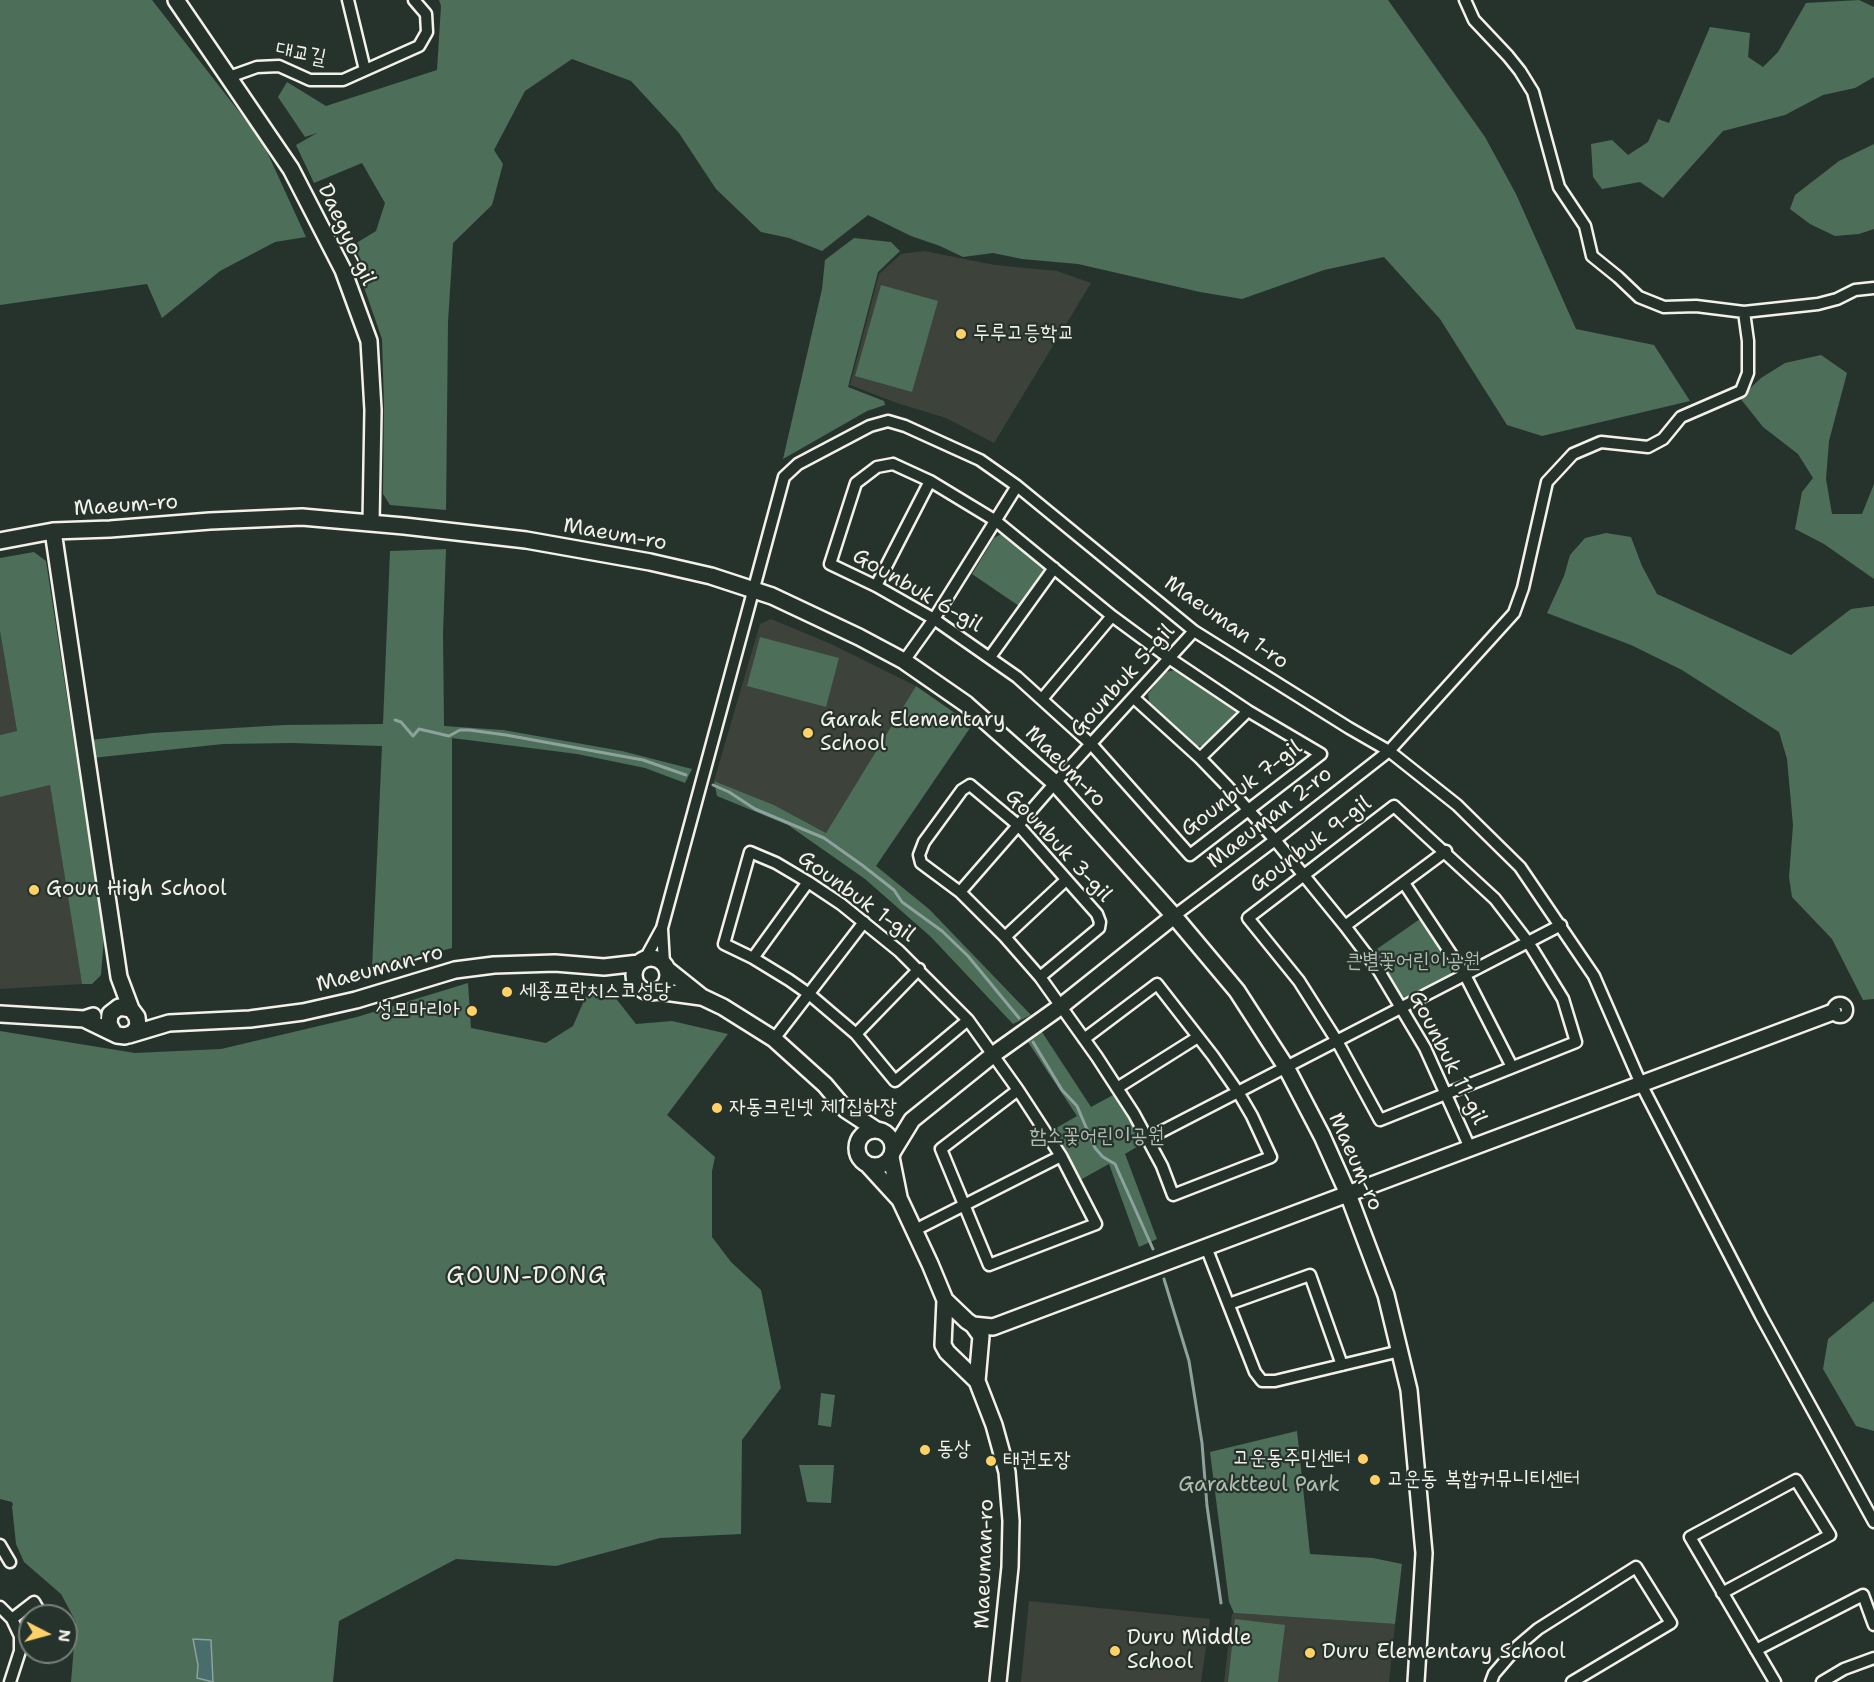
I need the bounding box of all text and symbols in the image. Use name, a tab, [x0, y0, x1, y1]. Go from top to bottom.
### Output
street label: 대교길	[274, 37, 328, 71]
street label: Daegyo-gil	[312, 180, 380, 290]
place label: 두루고등학교	[973, 321, 1074, 347]
marker: 두루고등학교	[954, 327, 968, 341]
street label: Maeum-ro	[73, 490, 179, 522]
street label: Maeum-ro	[561, 514, 669, 556]
street label: Gounbuk 6-gil	[848, 544, 986, 638]
street label: Maeuman 1-ro	[1159, 571, 1293, 675]
street label: Gounbuk 5-gil	[1066, 619, 1180, 743]
place label: Garak Elementary School	[820, 708, 1005, 758]
street label: Maeum-ro	[1019, 721, 1111, 813]
marker: Garak Elementary School	[801, 726, 815, 740]
street label: Gounbuk 7-gil	[1177, 735, 1307, 843]
street label: Maeuman 2-ro	[1203, 762, 1337, 874]
street label: Gounbuk 3-gil	[999, 784, 1117, 908]
street label: Gounbuk 9-gil	[1245, 791, 1377, 899]
street label: Gounbuk 1-gil	[792, 846, 920, 948]
place label: Goun High School	[46, 877, 227, 903]
marker: Goun High School	[27, 883, 41, 897]
street label: Maeuman-ro	[314, 940, 446, 998]
park label: 큰별꽃어린이공원	[1345, 949, 1481, 975]
place label: 세종프란치스코성당	[519, 979, 671, 1005]
marker: 세종프란치스코성당	[500, 985, 514, 999]
street label: Gounbuk 11-gil	[1402, 987, 1492, 1129]
place label: 성모마리아	[376, 998, 460, 1024]
marker: 성모마리아	[465, 1004, 479, 1018]
place label: 자동크린넷 제1집하장	[729, 1095, 897, 1121]
marker: 자동크린넷 제1집하장	[710, 1101, 724, 1115]
street label: Maeum-ro	[1322, 1109, 1388, 1215]
park label: 함소꽃어린이공원	[1029, 1124, 1165, 1150]
district label: GOUN-DONG	[446, 1263, 608, 1291]
place label: 동상	[937, 1437, 971, 1463]
marker: 동상	[918, 1443, 932, 1457]
place label: 고운동주민센터	[1233, 1446, 1351, 1472]
place label: 태권도장	[1003, 1448, 1071, 1474]
marker: 고운동주민센터	[1356, 1452, 1370, 1466]
marker: 태권도장	[984, 1454, 998, 1468]
place label: 고운동 복합커뮤니티센터	[1387, 1467, 1580, 1493]
park label: Garaktteul Park	[1178, 1473, 1340, 1499]
marker: 고운동 복합커뮤니티센터	[1368, 1473, 1382, 1487]
street label: Maeuman-ro	[970, 1498, 1000, 1630]
north arrow	[18, 1604, 78, 1664]
place label: Duru Middle School	[1127, 1626, 1252, 1676]
text: N	[53, 1628, 76, 1643]
place label: Duru Elementary School	[1322, 1640, 1565, 1666]
marker: Duru Middle School	[1108, 1644, 1122, 1658]
marker: Duru Elementary School	[1303, 1646, 1317, 1660]

